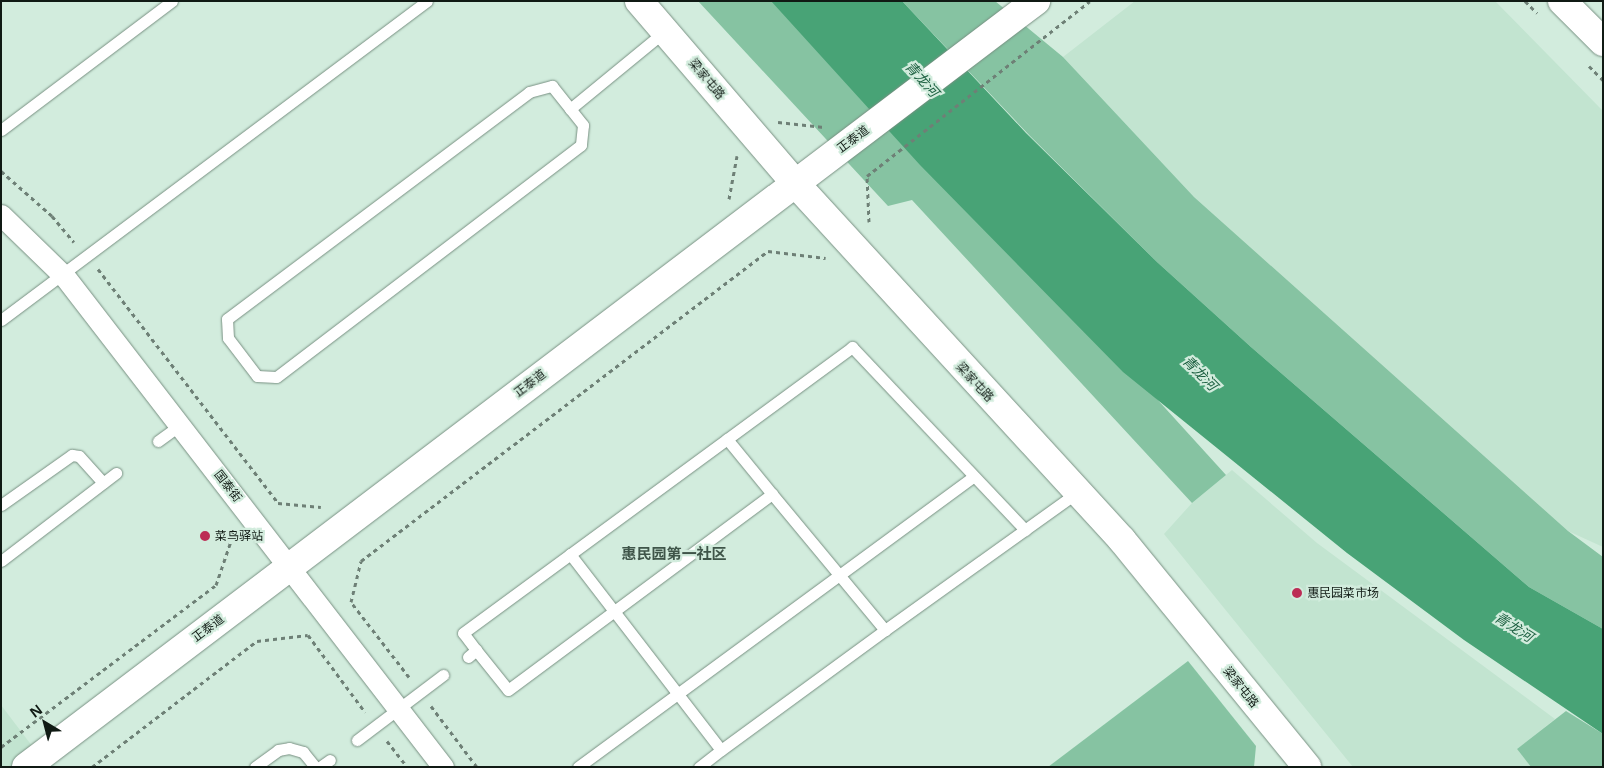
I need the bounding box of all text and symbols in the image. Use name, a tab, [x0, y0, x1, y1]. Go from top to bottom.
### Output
street label: 梁家屯路	[686, 56, 728, 102]
water label: 青龙河	[902, 58, 942, 100]
street label: 正泰道	[834, 122, 872, 156]
water label: 青龙河	[1179, 352, 1221, 394]
street label: 梁家屯路	[953, 360, 997, 404]
street label: 正泰道	[511, 366, 549, 400]
street label: 国泰街	[211, 467, 245, 505]
place label: 菜鸟驿站	[215, 529, 263, 543]
marker: 菜鸟驿站	[199, 530, 211, 542]
district label: 惠民园第一社区	[622, 545, 726, 563]
place label: 惠民园菜市场	[1307, 586, 1379, 600]
marker: 惠民园菜市场	[1291, 587, 1303, 599]
water label: 青龙河	[1492, 609, 1536, 645]
street label: 正泰道	[189, 611, 227, 645]
street label: 梁家屯路	[1220, 664, 1262, 710]
north arrow	[20, 698, 70, 748]
text: N	[25, 700, 46, 722]

